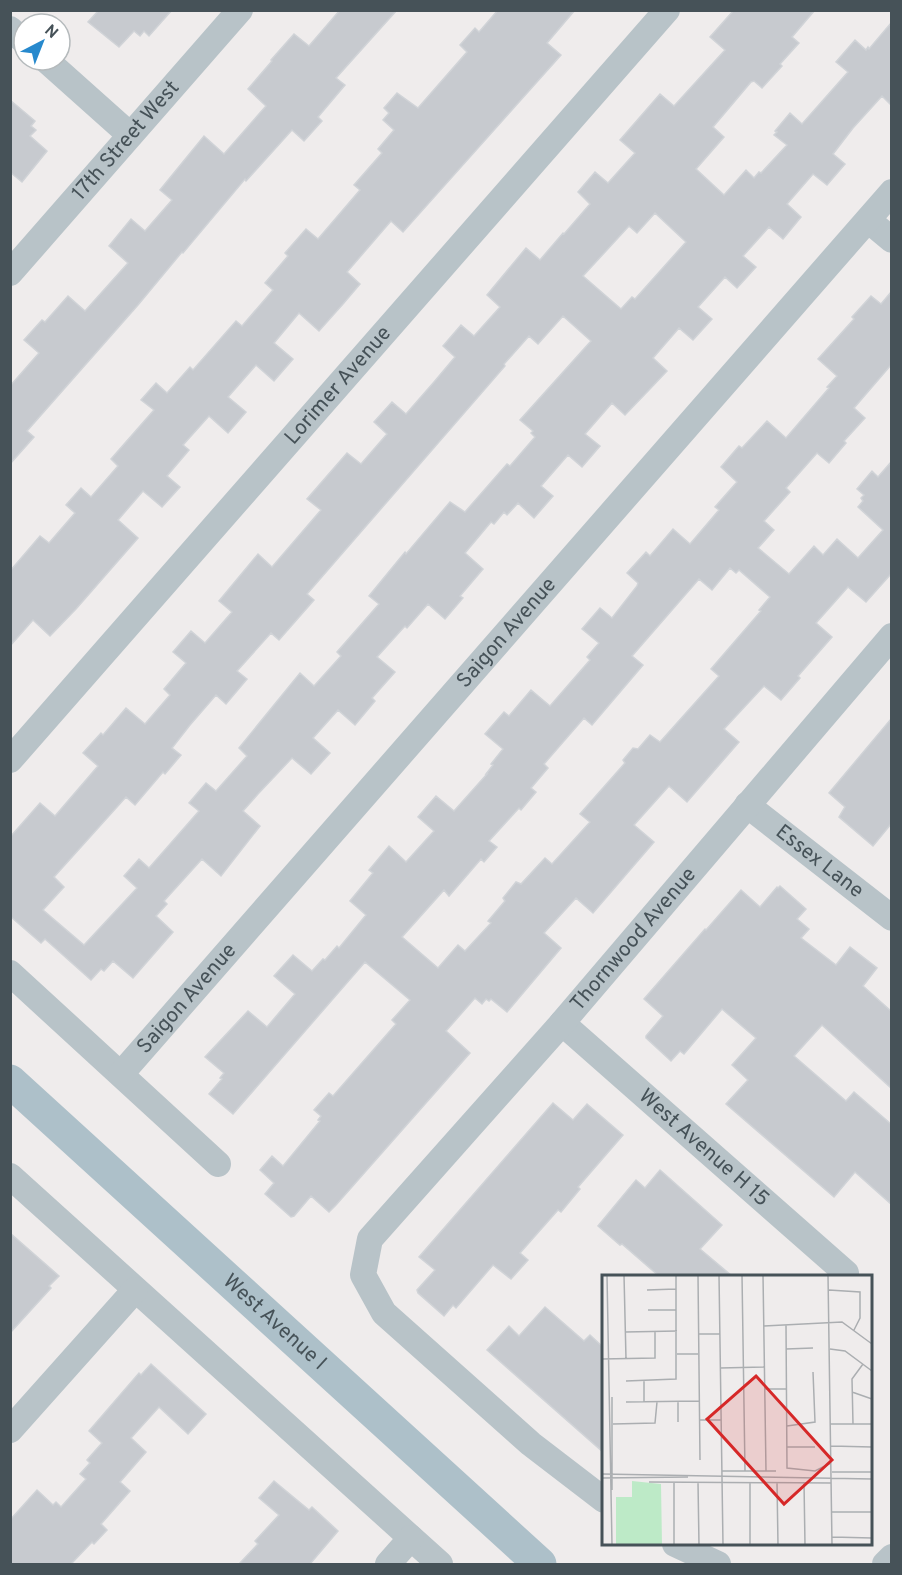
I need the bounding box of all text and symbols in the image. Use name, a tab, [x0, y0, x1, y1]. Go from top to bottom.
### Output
north arrow	[12, 12, 72, 72]
text: N	[40, 21, 62, 44]
street label: 17th Street West	[66, 75, 186, 206]
street label: Lorimer Avenue	[279, 320, 397, 450]
street label: Saigon Avenue	[451, 572, 562, 694]
street label: Essex Lane	[770, 819, 869, 904]
street label: Thornwood Avenue	[564, 862, 702, 1017]
street label: Saigon Avenue	[131, 938, 243, 1060]
street label: West Avenue H 15	[633, 1083, 775, 1213]
street label: West Avenue I	[217, 1268, 332, 1376]
inset map	[602, 1275, 872, 1545]

